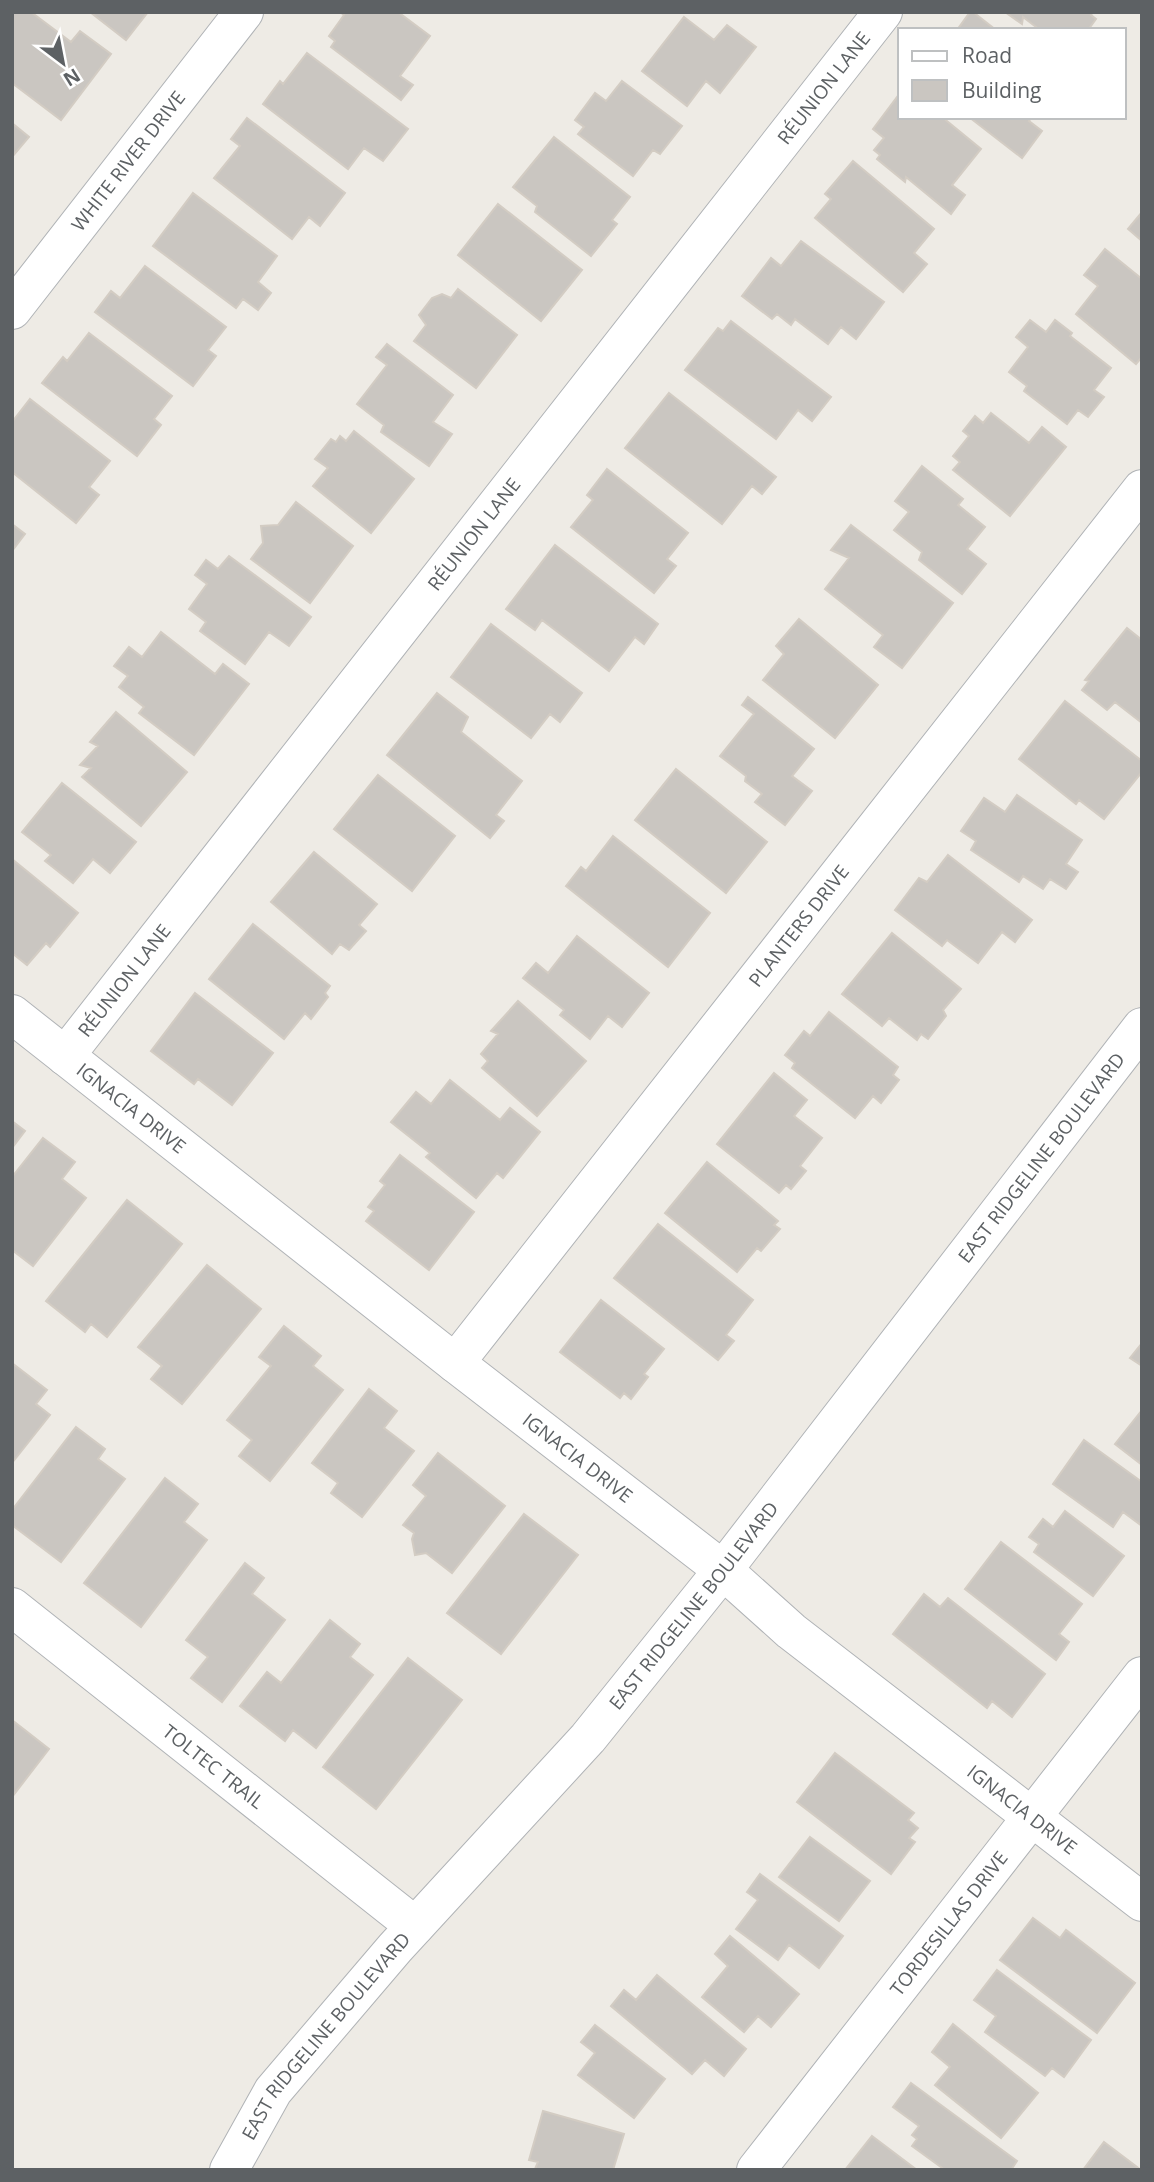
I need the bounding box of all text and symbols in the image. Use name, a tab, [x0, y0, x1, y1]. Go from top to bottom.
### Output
street label: RÉUNION LANE	[771, 26, 876, 150]
north arrow	[28, 28, 98, 98]
legend	[898, 28, 1126, 119]
text: Road	[962, 41, 1012, 69]
text: N	[59, 62, 85, 93]
text: Building	[962, 76, 1041, 104]
street label: WHITE RIVER DRIVE	[65, 85, 191, 236]
street label: RÉUNION LANE	[422, 472, 526, 596]
street label: PLANTERS DRIVE	[742, 859, 855, 992]
street label: RÉUNION LANE	[72, 919, 177, 1042]
street label: EAST RIDGELINE BOULEVARD	[952, 1047, 1131, 1268]
street label: IGNACIA DRIVE	[71, 1057, 191, 1159]
street label: IGNACIA DRIVE	[517, 1407, 638, 1509]
street label: EAST RIDGELINE BOULEVARD	[603, 1496, 784, 1715]
street label: TOLTEC TRAIL	[157, 1718, 270, 1815]
street label: IGNACIA DRIVE	[962, 1759, 1083, 1860]
street label: TORDESILLAS DRIVE	[884, 1846, 1013, 2001]
street label: EAST RIDGELINE BOULEVARD	[235, 1927, 416, 2144]

